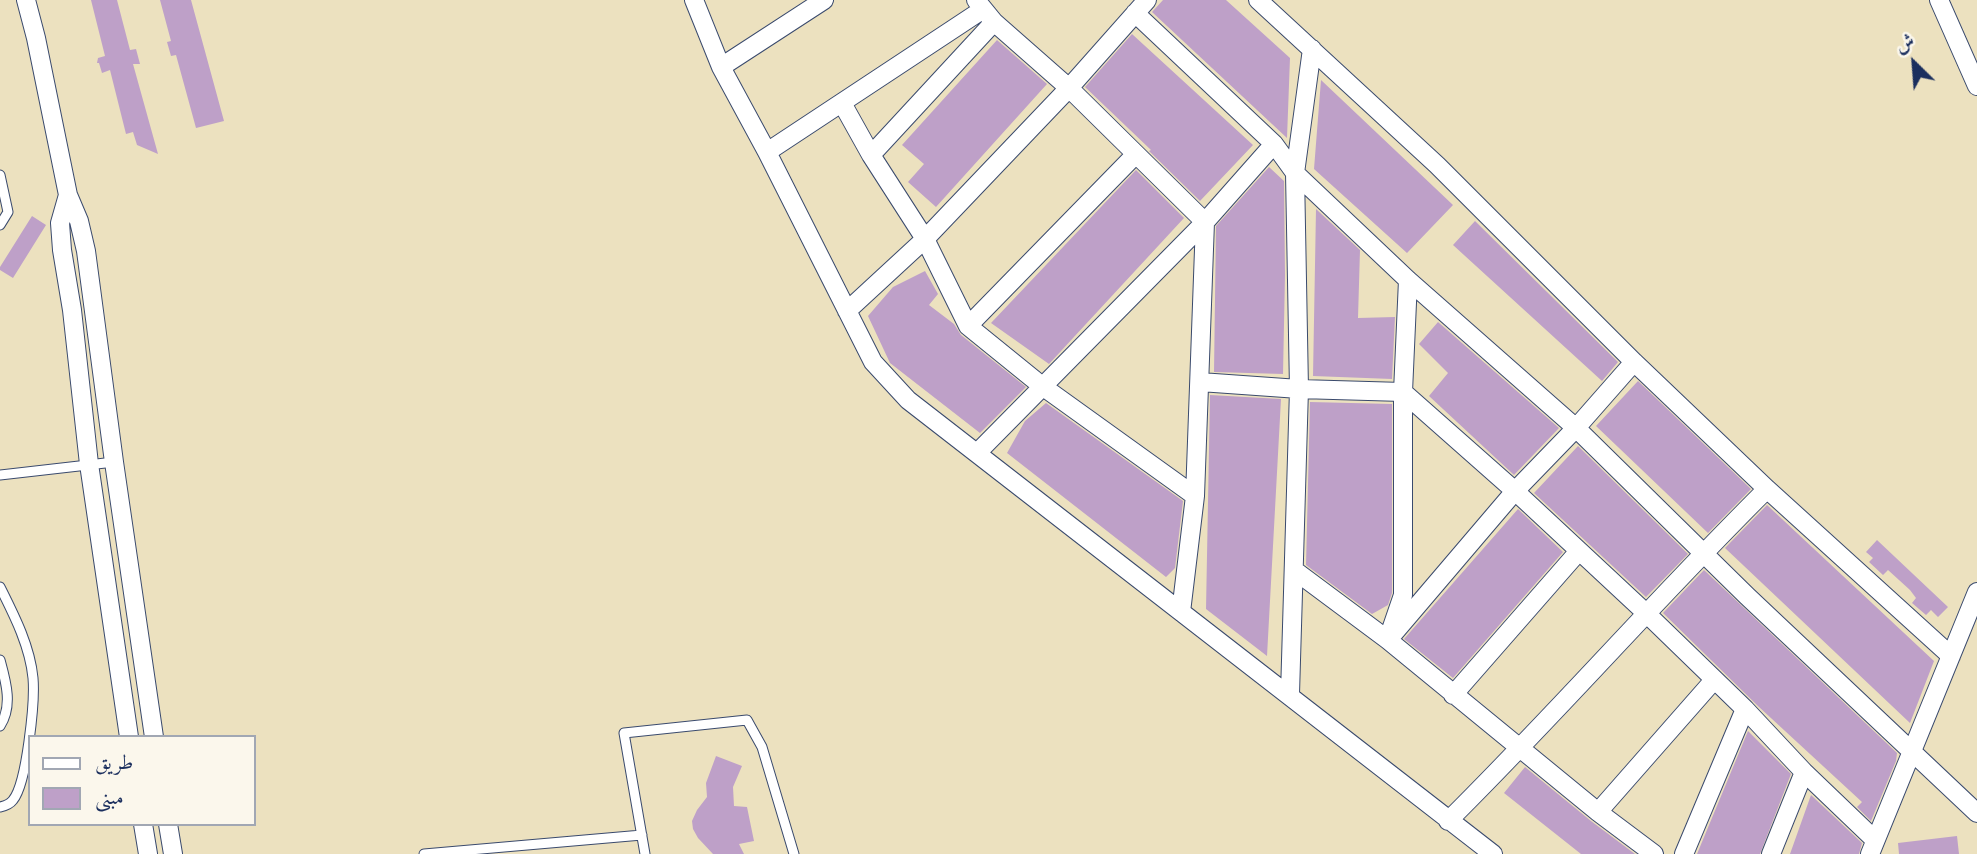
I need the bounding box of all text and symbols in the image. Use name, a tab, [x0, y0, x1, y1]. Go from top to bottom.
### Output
north arrow	[1879, 28, 1949, 98]
text: ش	[1891, 28, 1919, 60]
legend	[28, 735, 256, 826]
text: طريق	[95, 749, 133, 778]
text: مبنى	[95, 784, 124, 813]

